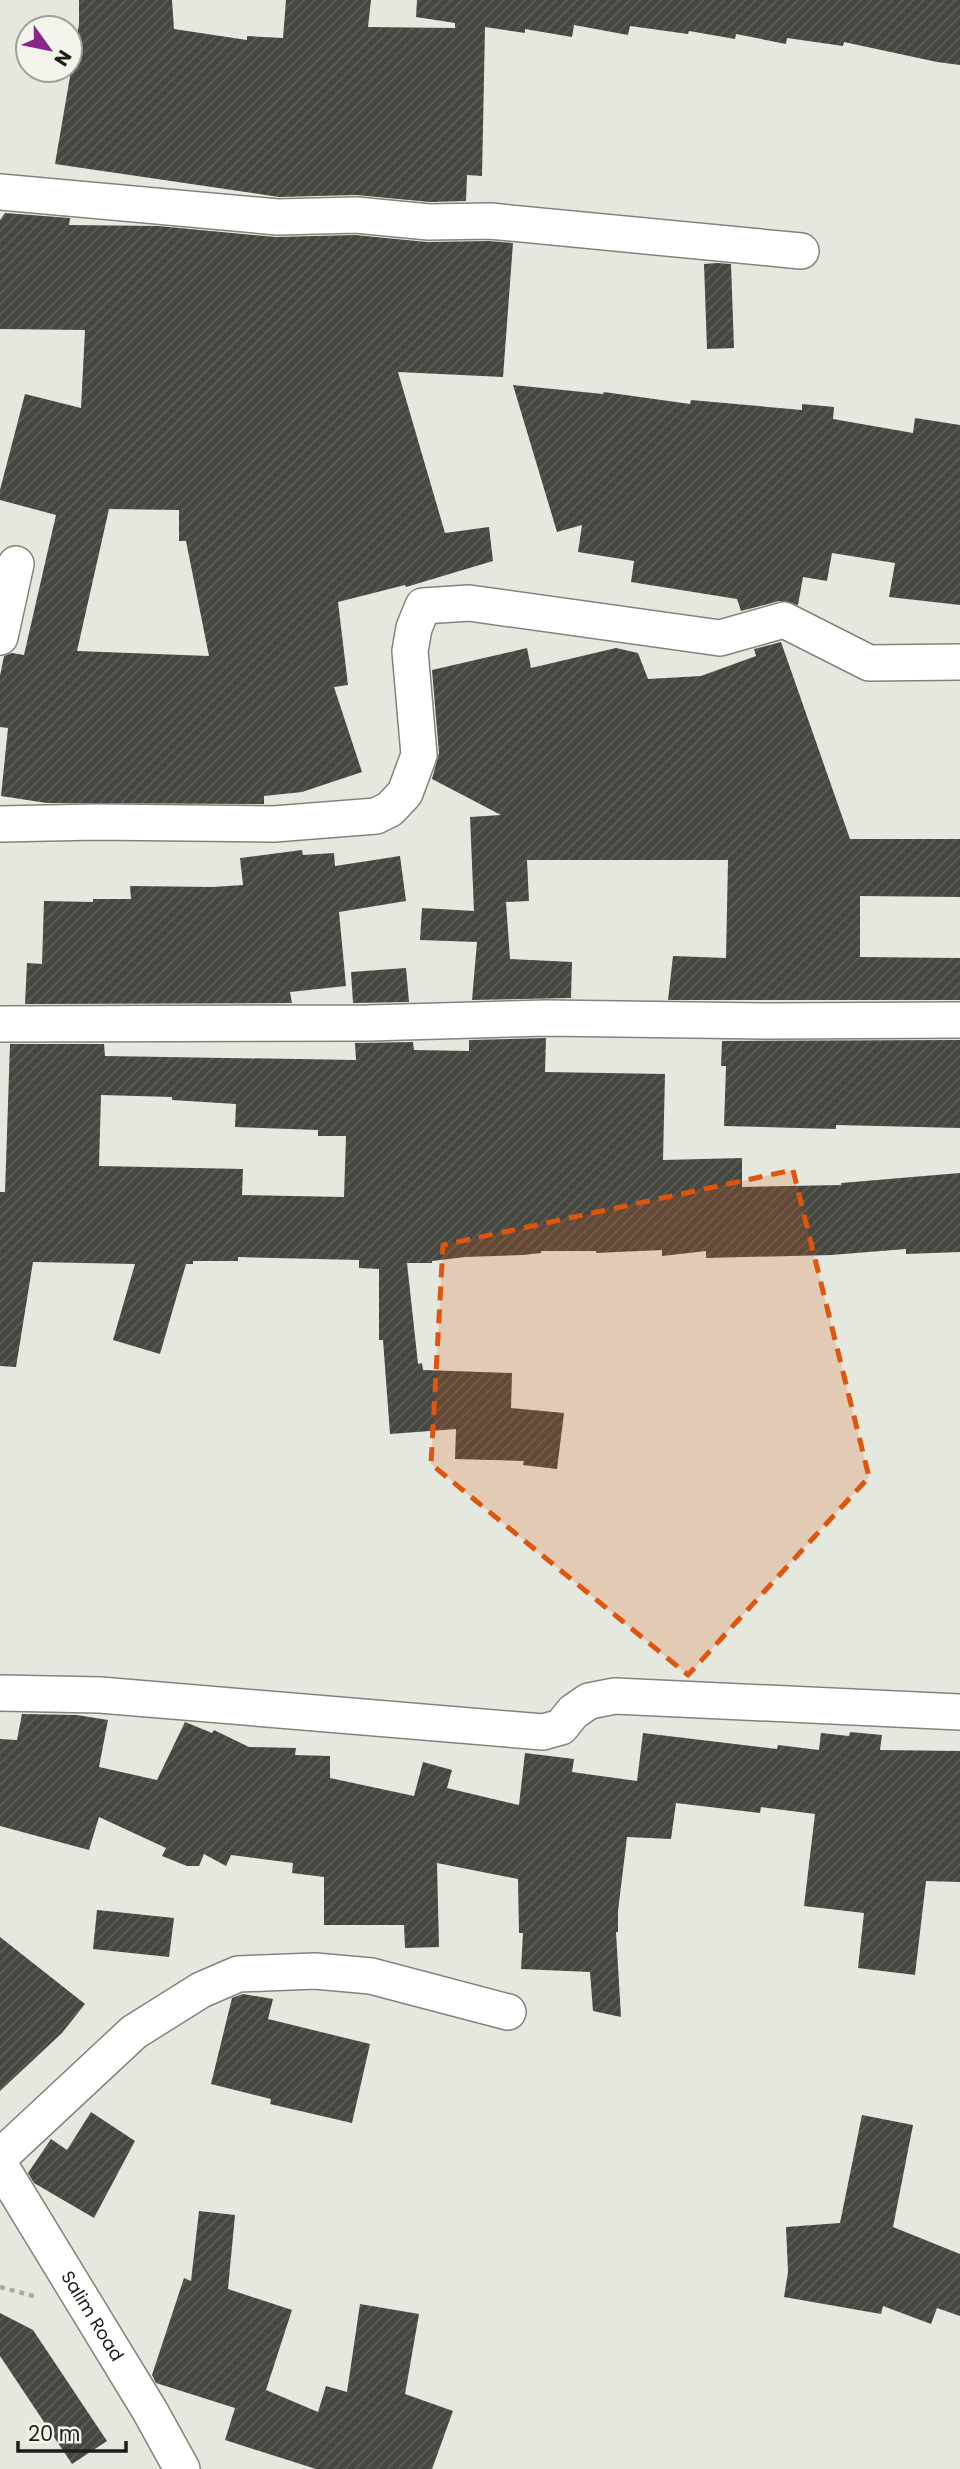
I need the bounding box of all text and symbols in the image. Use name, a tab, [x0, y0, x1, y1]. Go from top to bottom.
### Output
north arrow	[14, 14, 84, 84]
text: N	[48, 45, 78, 71]
street label: Salim Road	[55, 2266, 130, 2366]
scale bar	[18, 2410, 126, 2454]
text: 20 m	[28, 2419, 81, 2448]

